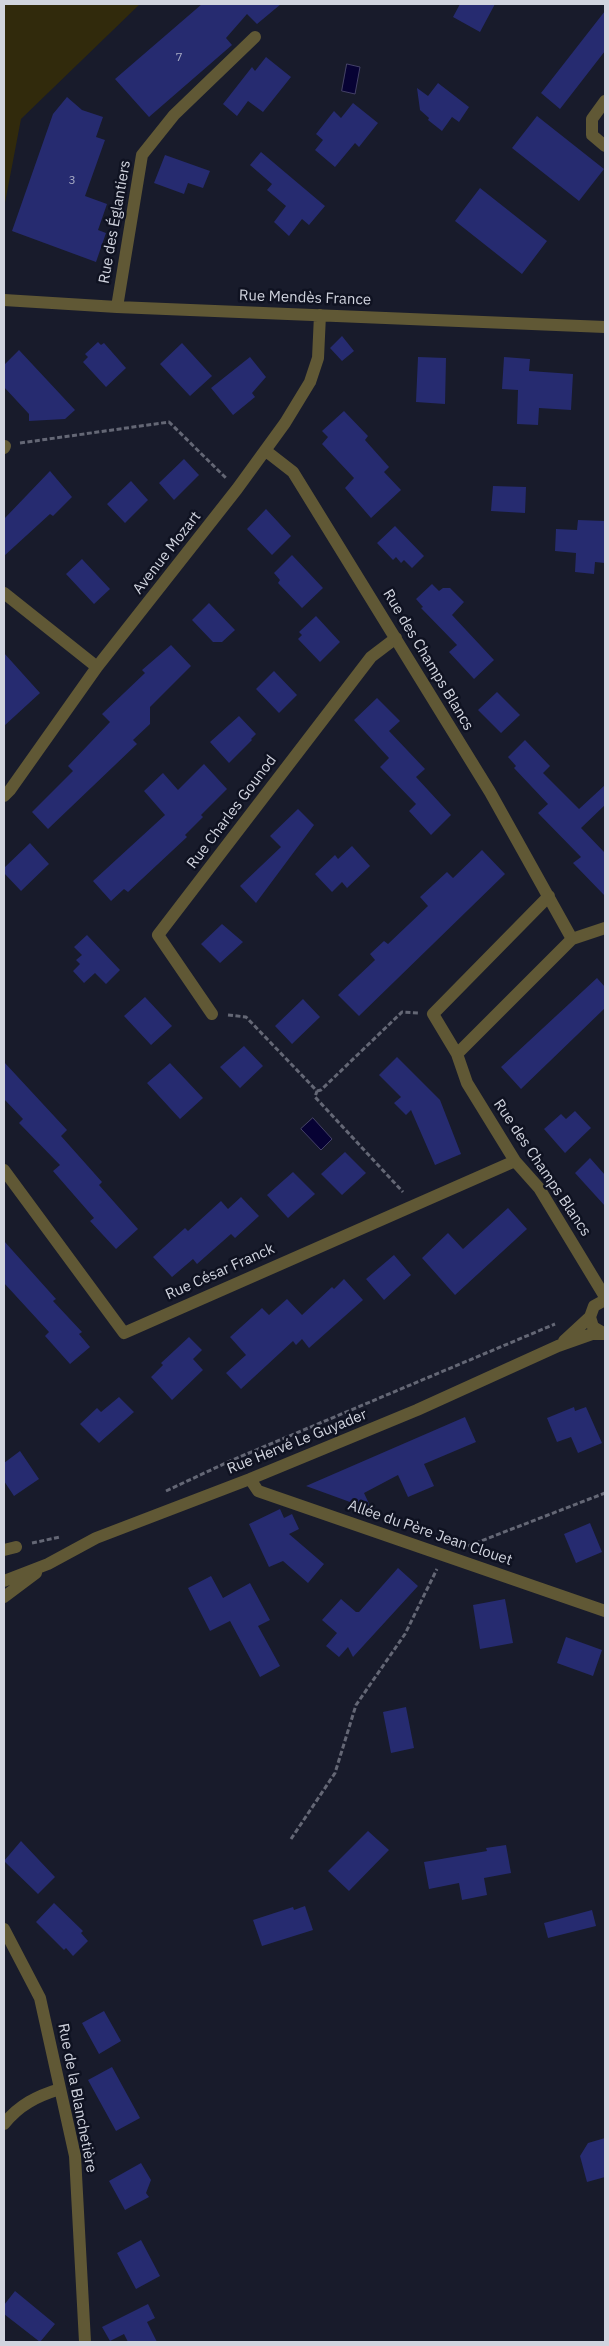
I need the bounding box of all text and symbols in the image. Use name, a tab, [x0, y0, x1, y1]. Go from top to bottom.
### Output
house number: 7	[175, 51, 183, 65]
street label: Rue des Églantiers	[95, 159, 135, 285]
house number: 3	[68, 174, 76, 188]
street label: Rue Mendès France	[239, 287, 371, 309]
street label: Avenue Mozart	[129, 508, 205, 598]
street label: Rue des Champs Blancs	[379, 586, 477, 734]
street label: Rue Charles Gounod	[183, 752, 281, 872]
street label: Rue des Champs Blancs	[489, 1096, 595, 1240]
street label: Rue César Franck	[163, 1240, 277, 1304]
street label: Rue Hervé Le Guyader	[224, 1406, 370, 1478]
street label: Allée du Père Jean Clouet	[346, 1496, 514, 1570]
street label: Rue de la Blanchetière	[54, 2022, 100, 2174]

